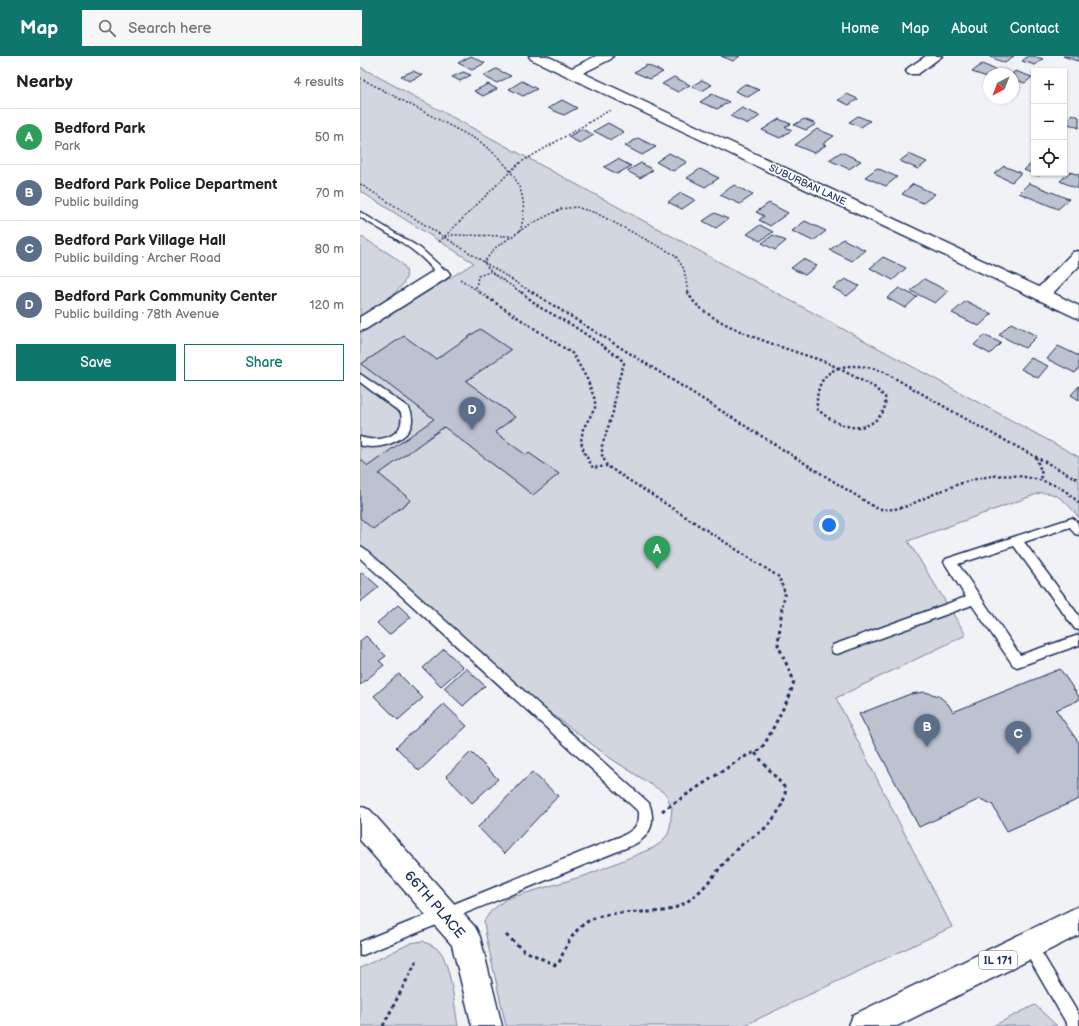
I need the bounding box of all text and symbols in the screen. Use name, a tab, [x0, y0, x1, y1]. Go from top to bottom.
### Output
search box	[82, 10, 362, 46]
text: Map	[20, 17, 58, 40]
icon: search	[96, 17, 118, 39]
text: Search here	[128, 19, 211, 38]
text: Home	[841, 20, 879, 37]
text: Map	[901, 20, 929, 37]
text: About	[951, 20, 988, 37]
text: Contact	[1010, 20, 1059, 37]
north arrow	[983, 68, 1019, 104]
map controls	[1031, 68, 1067, 176]
button: +	[1031, 68, 1067, 104]
text: Nearby	[16, 72, 73, 92]
text: 4 results	[294, 74, 344, 90]
button: −	[1031, 104, 1067, 140]
text: Bedford Park	[54, 119, 145, 138]
text: A	[25, 129, 33, 145]
text: 50 m	[315, 129, 344, 145]
text: Park	[54, 138, 80, 154]
button: locate	[1031, 140, 1067, 176]
street label: SUBURBAN LANE	[767, 162, 848, 208]
text: Bedford Park Police Department	[54, 175, 277, 194]
text: B	[24, 185, 34, 201]
text: 70 m	[316, 185, 344, 201]
text: Public building	[54, 194, 139, 210]
text: Bedford Park Village Hall	[54, 231, 226, 250]
text: C	[24, 241, 34, 257]
text: 80 m	[315, 241, 344, 257]
text: Public building · Archer Road	[54, 250, 221, 266]
text: Bedford Park Community Center	[54, 287, 277, 306]
text: D	[24, 297, 34, 313]
text: 120 m	[309, 297, 344, 313]
text: Public building · 78th Avenue	[54, 306, 219, 322]
button: Save	[16, 344, 176, 381]
button: Share	[184, 344, 344, 381]
pin: D	[459, 397, 485, 430]
your location	[819, 515, 839, 535]
pin: A	[644, 536, 670, 569]
pin: B	[914, 714, 940, 747]
pin: C	[1005, 721, 1031, 754]
street label: 66TH PLACE	[401, 867, 469, 942]
road number: IL 171	[979, 951, 1017, 969]

